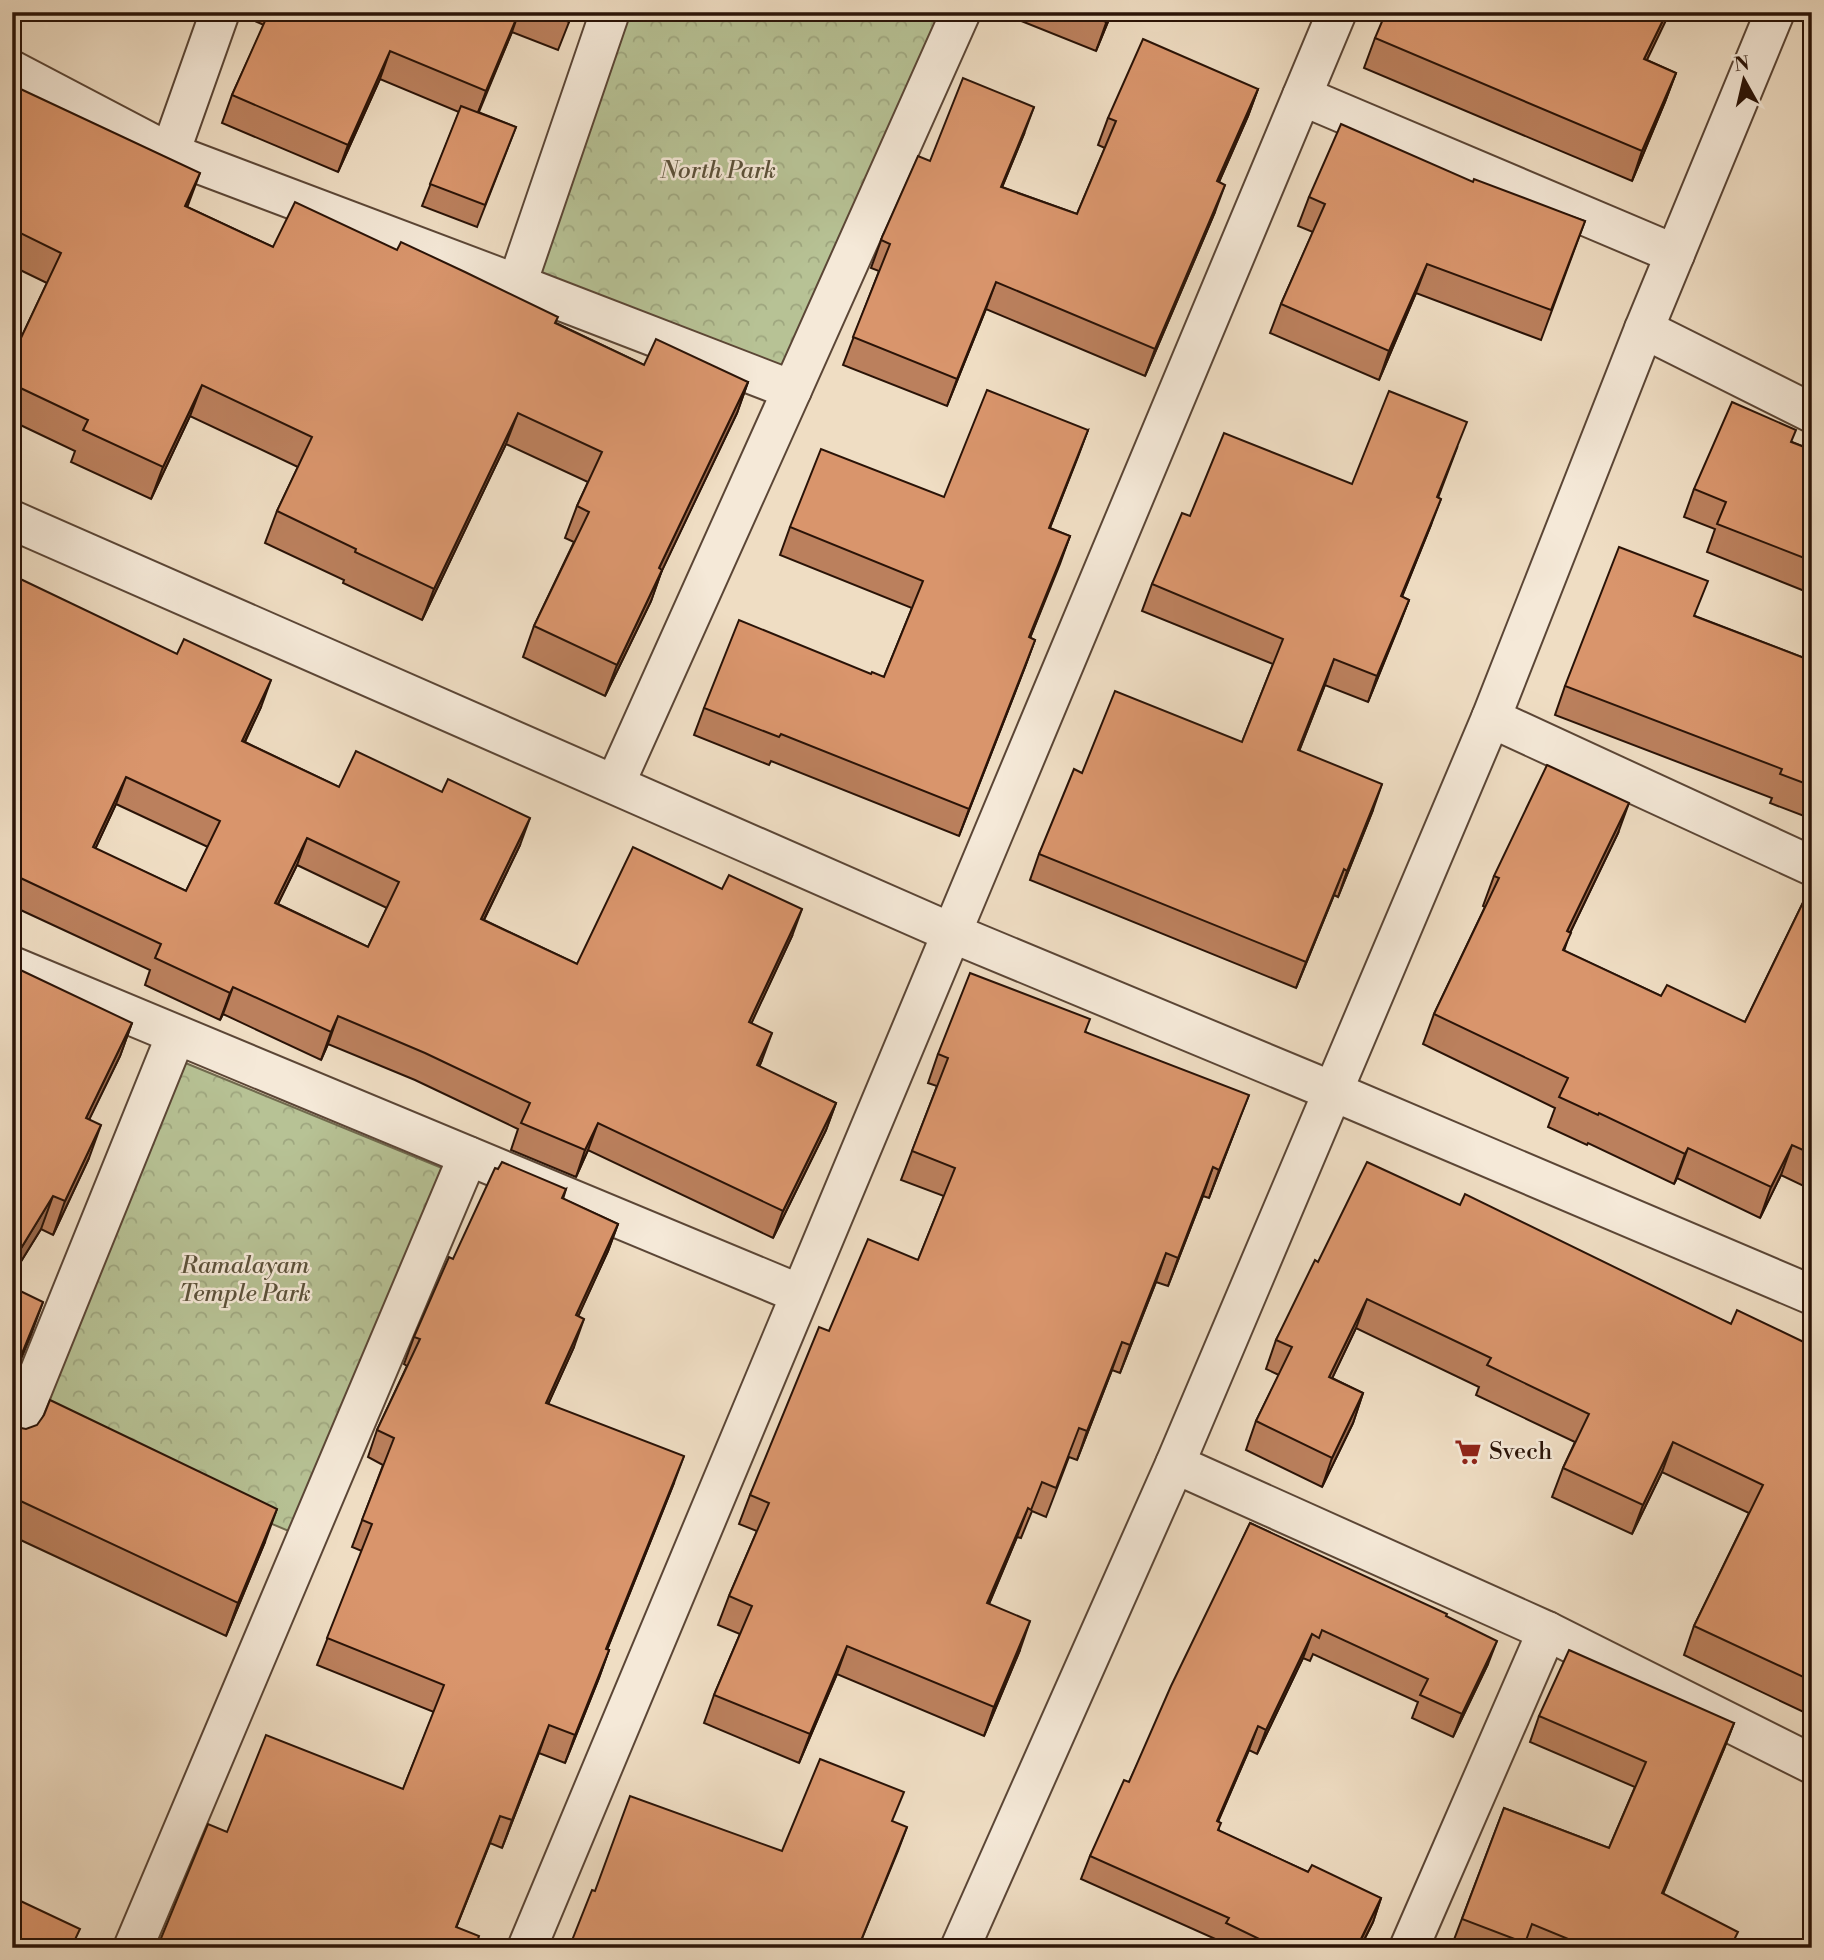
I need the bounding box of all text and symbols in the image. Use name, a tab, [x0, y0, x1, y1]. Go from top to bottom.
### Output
north arrow	[1708, 46, 1778, 116]
text: N	[1733, 51, 1751, 77]
park label: North Park	[659, 156, 776, 186]
park label: Ramalayam Temple Park	[179, 1251, 311, 1309]
supermarket icon: Svech	[1453, 1437, 1483, 1467]
place label: Svech	[1489, 1437, 1552, 1467]

